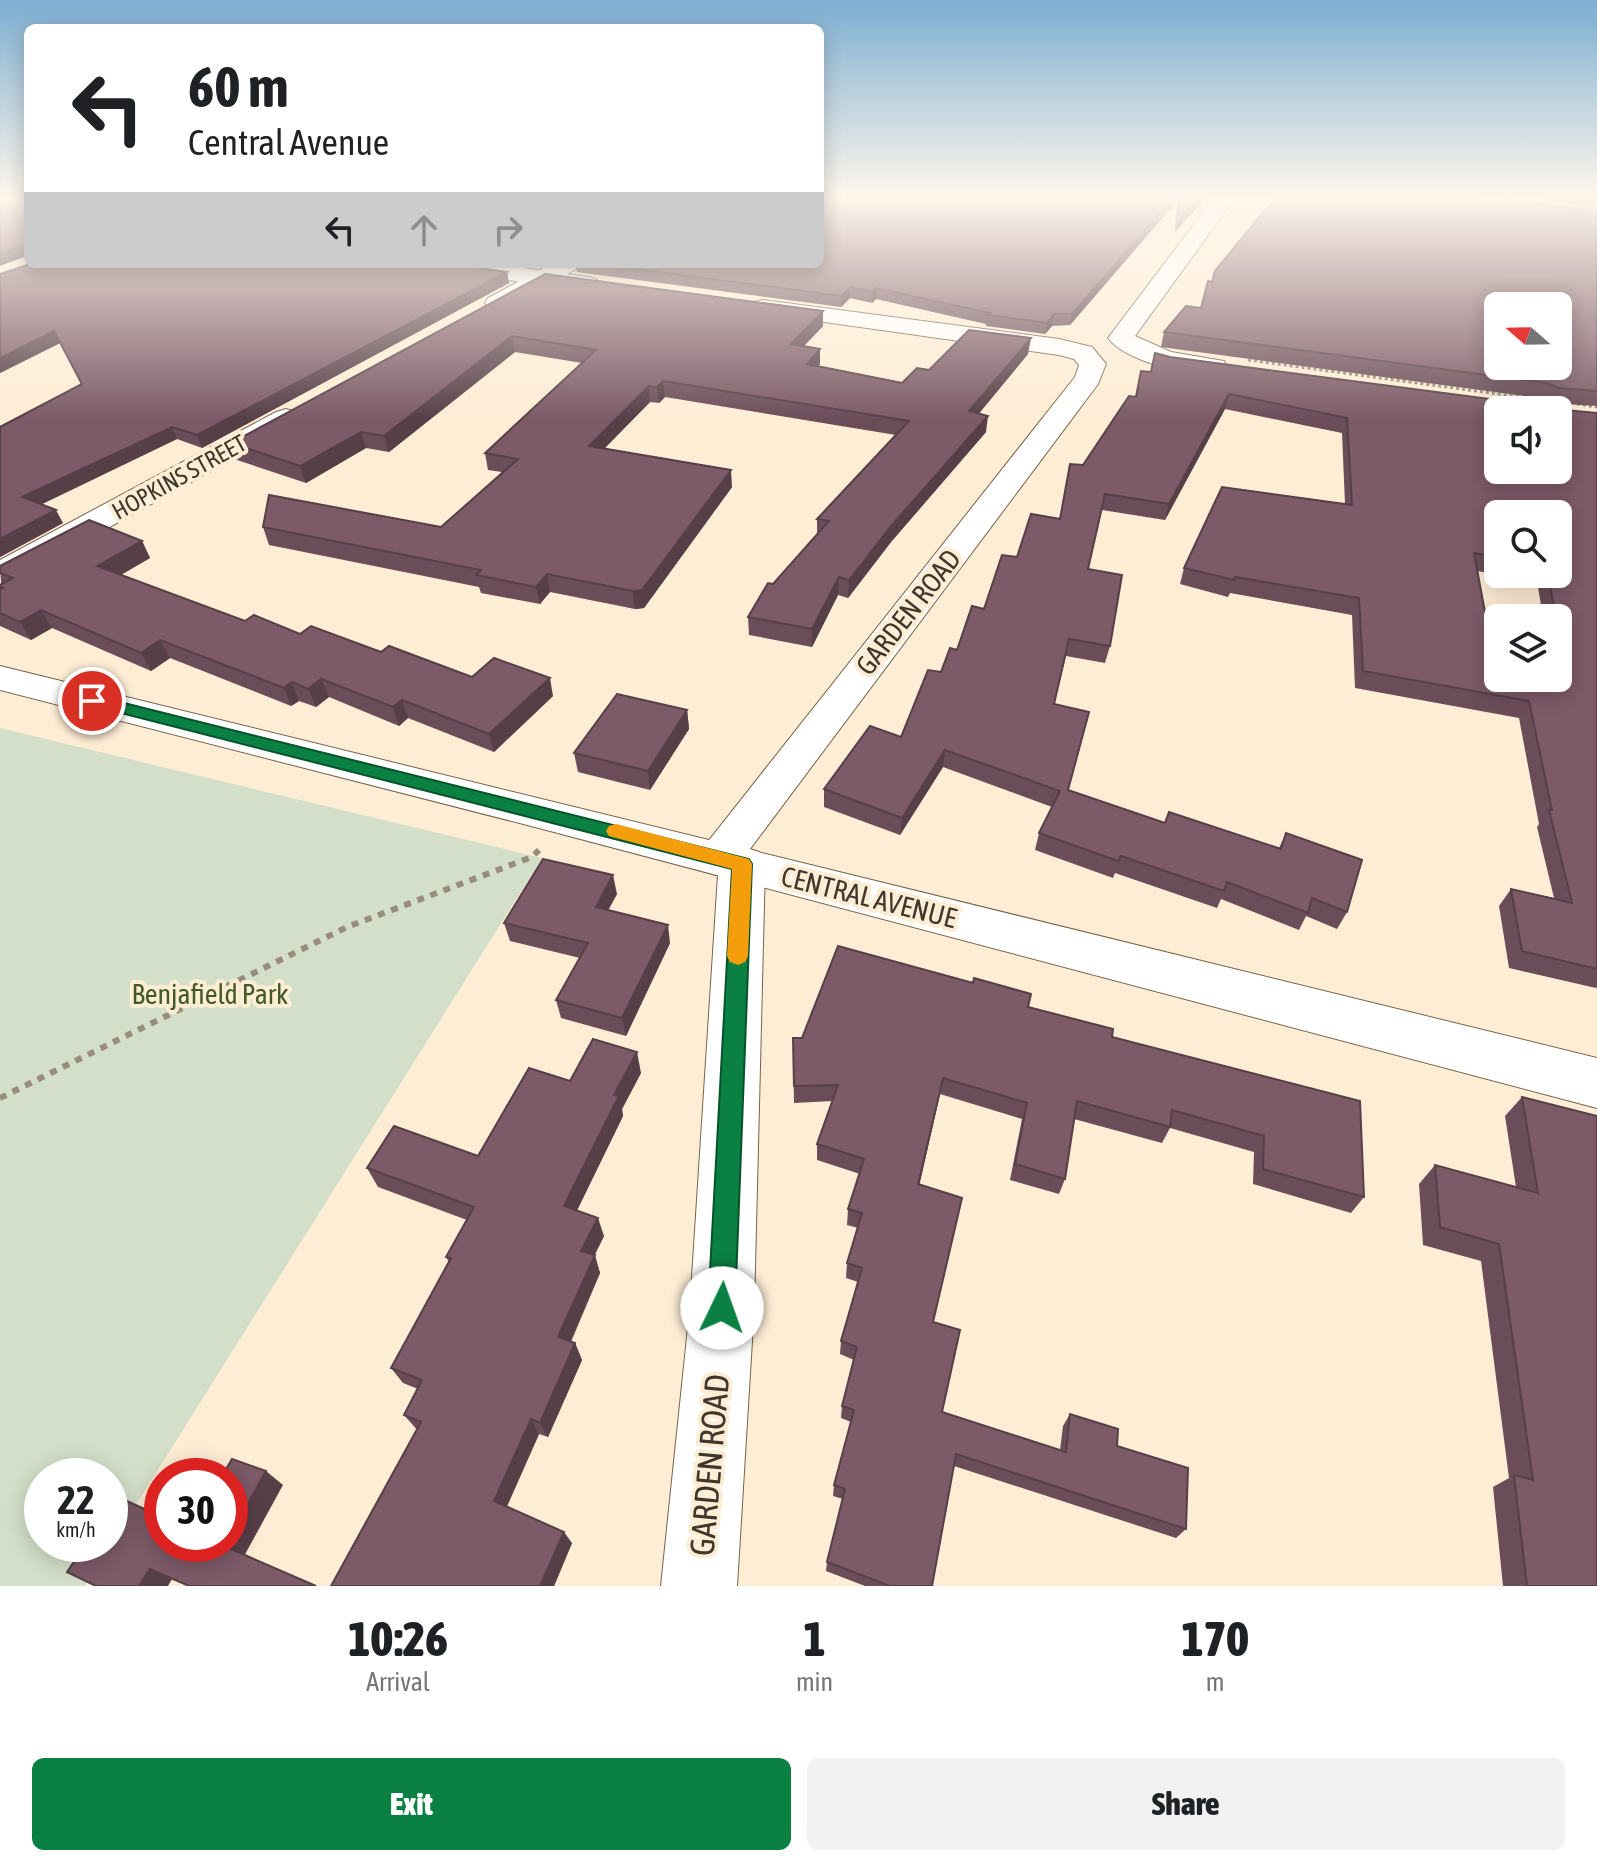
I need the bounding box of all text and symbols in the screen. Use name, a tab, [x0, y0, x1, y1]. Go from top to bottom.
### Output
text: 60 m	[188, 55, 289, 119]
icon: left	[56, 56, 160, 160]
text: Central Avenue	[188, 121, 389, 163]
icon: left	[318, 208, 362, 252]
icon: ahead	[402, 208, 446, 252]
icon: right	[486, 208, 530, 252]
north arrow	[1484, 292, 1572, 380]
map controls	[1484, 292, 1572, 692]
button: sound	[1484, 396, 1572, 484]
street label: HOPKINS STREET	[107, 429, 251, 525]
button: search	[1484, 500, 1572, 588]
street label: GARDEN ROAD	[849, 543, 967, 681]
button: layers	[1484, 604, 1572, 692]
pin	[58, 667, 126, 735]
icon: arrive	[70, 679, 114, 723]
street label: CENTRAL AVENUE	[778, 860, 960, 934]
park label: Benjafield Park	[132, 978, 288, 1010]
position arrow	[680, 1266, 764, 1350]
street label: GARDEN ROAD	[682, 1373, 736, 1557]
speed limit sign: 30	[144, 1458, 248, 1562]
text: 22	[57, 1477, 95, 1522]
text: km/h	[56, 1518, 96, 1541]
text: 10:26	[348, 1611, 448, 1666]
text: 1	[803, 1611, 826, 1666]
text: 170	[1181, 1611, 1249, 1666]
text: Arrival	[366, 1667, 430, 1697]
text: min	[796, 1667, 833, 1697]
text: m	[1206, 1667, 1224, 1697]
button: Exit	[32, 1758, 791, 1850]
button: Share	[807, 1758, 1565, 1850]

